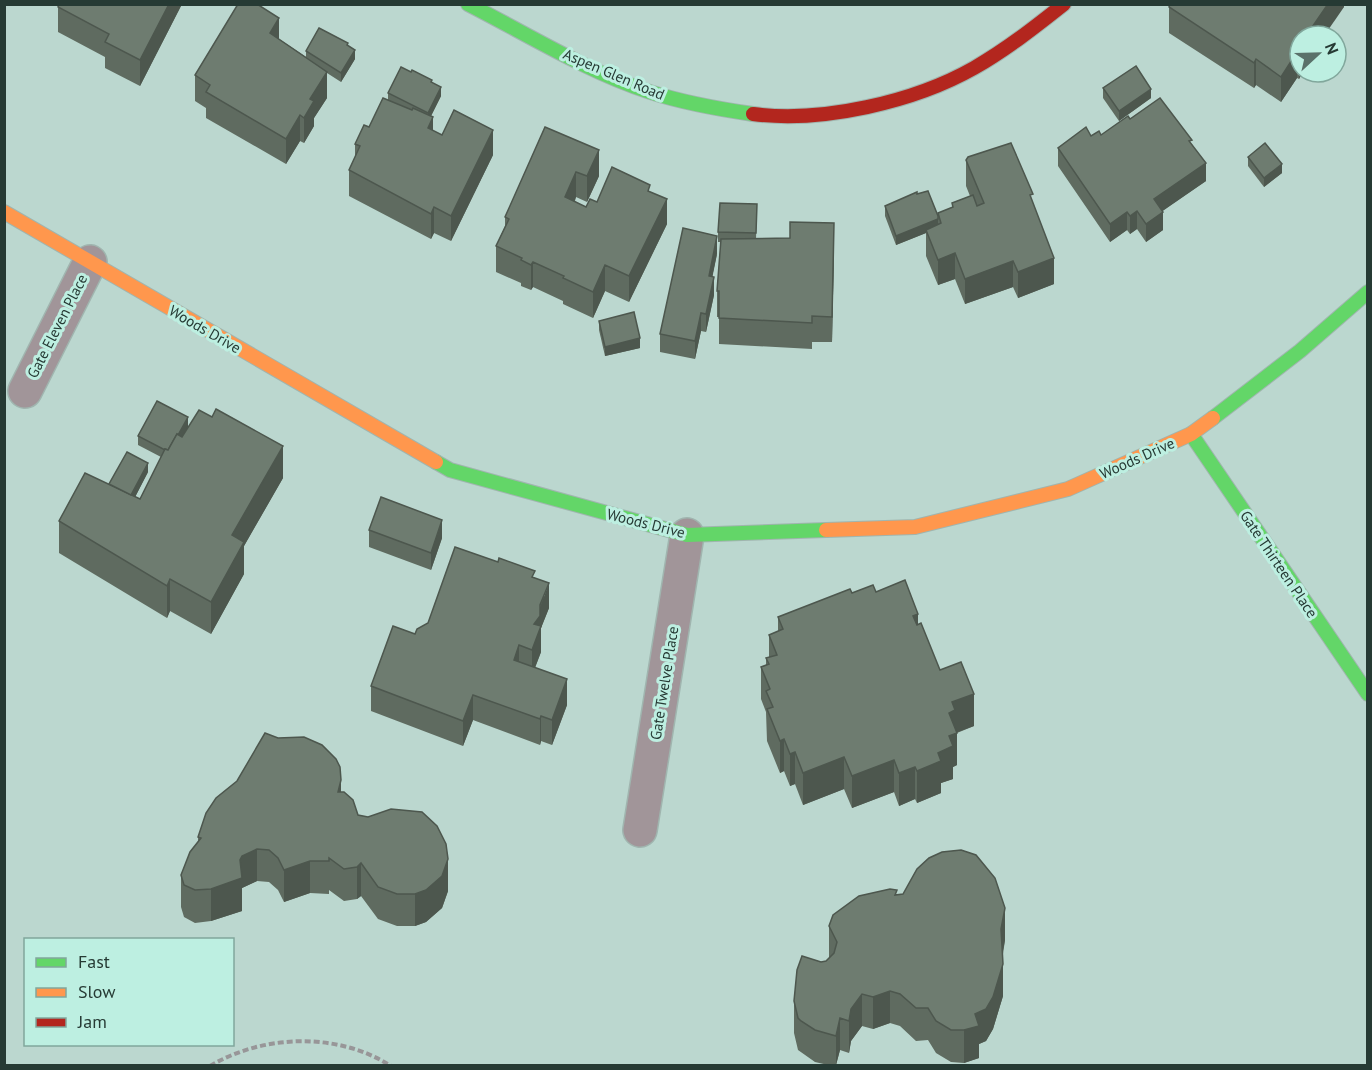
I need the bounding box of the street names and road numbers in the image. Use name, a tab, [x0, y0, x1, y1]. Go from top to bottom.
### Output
street label: Aspen Glen Road	[560, 44, 668, 104]
street label: Gate Eleven Place	[23, 271, 91, 381]
street label: Woods Drive	[166, 301, 244, 357]
street label: Woods Drive	[1097, 433, 1177, 483]
street label: Woods Drive	[605, 504, 687, 542]
street label: Gate Thirteen Place	[1236, 507, 1322, 621]
street label: Gate Twelve Place	[646, 625, 682, 741]

